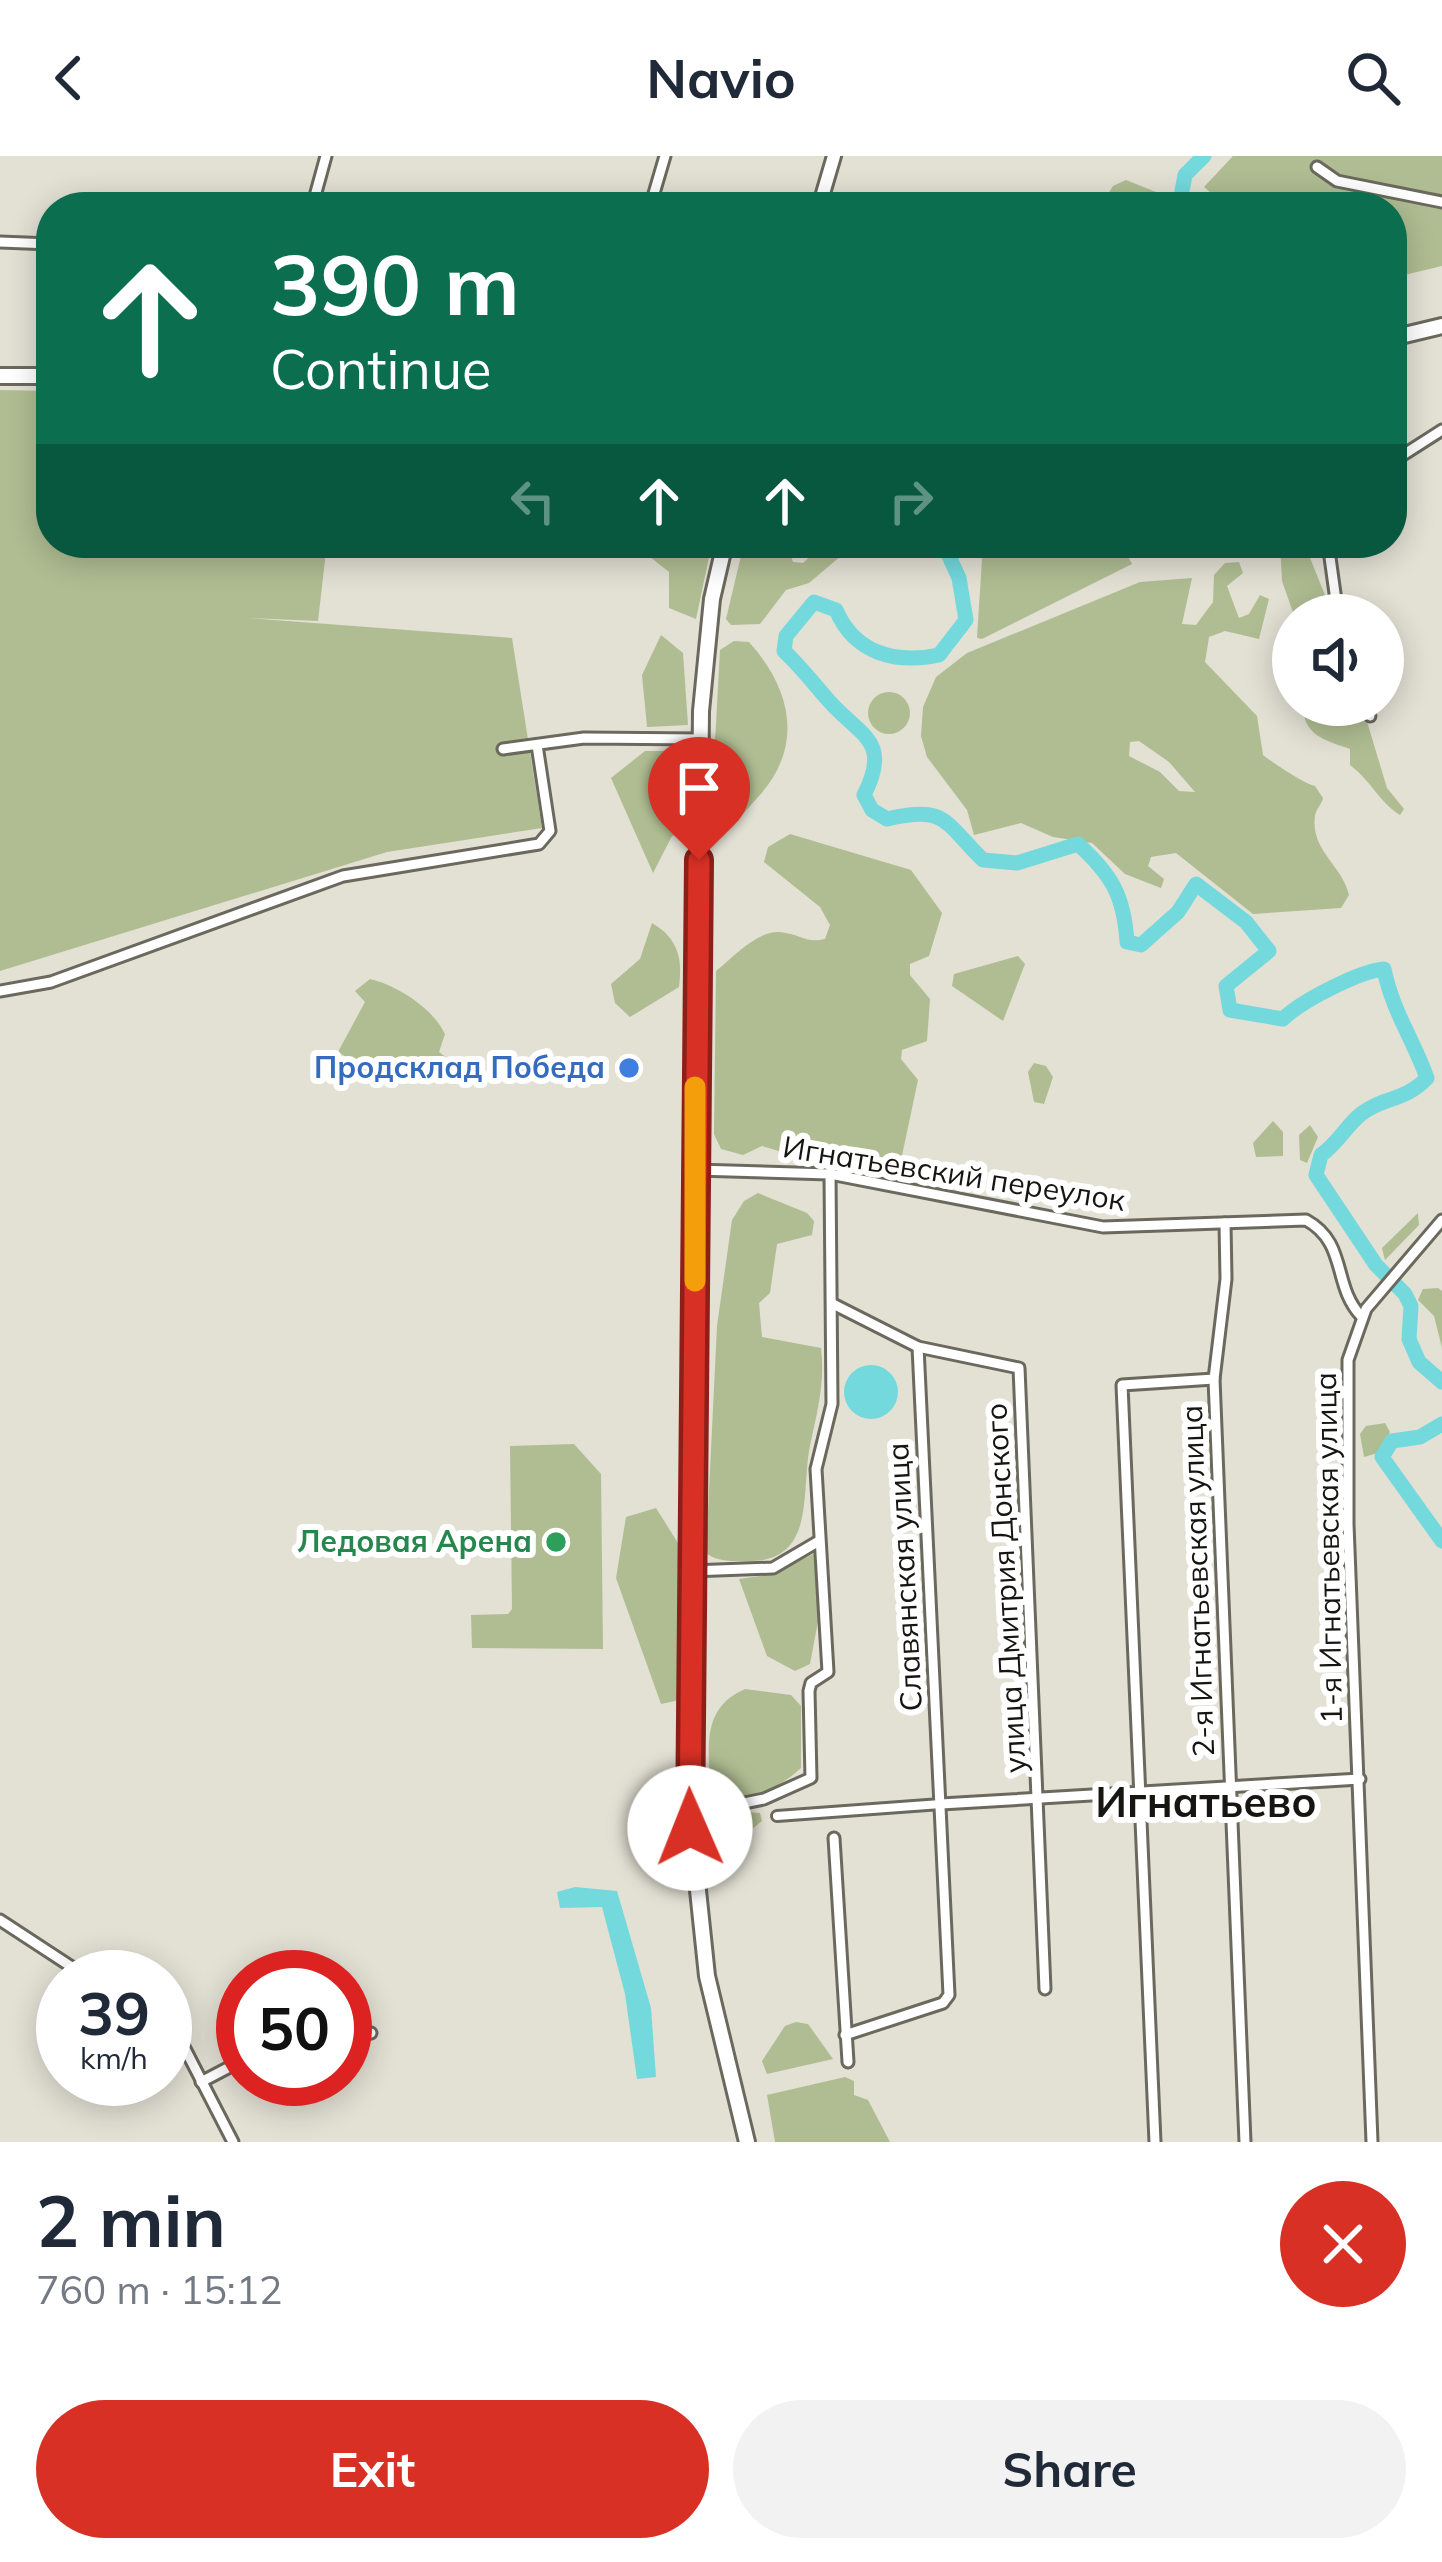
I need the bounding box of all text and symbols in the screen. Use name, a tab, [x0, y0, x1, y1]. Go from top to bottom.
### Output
text: Navio	[646, 44, 796, 112]
icon: back	[36, 45, 102, 111]
icon: search	[1340, 45, 1406, 111]
text: 390 m	[270, 231, 520, 336]
icon: ahead	[72, 240, 228, 396]
text: Continue	[270, 335, 491, 403]
icon: left	[500, 468, 566, 534]
icon: ahead	[626, 468, 692, 534]
icon: ahead	[752, 468, 818, 534]
icon: right	[878, 468, 944, 534]
map controls	[1272, 594, 1404, 726]
button: sound	[1272, 594, 1404, 726]
pin	[648, 737, 750, 860]
icon: arrive	[666, 755, 732, 821]
place label: Продсклад Победа	[314, 1048, 605, 1086]
marker: Продсклад Победа	[616, 1055, 642, 1081]
street label: Игнатьевский переулок	[780, 1127, 1129, 1219]
street label: 1-я Игнатьевская улица	[1306, 1372, 1350, 1724]
street label: улица Дмитрия Донского	[976, 1402, 1034, 1774]
street label: 2-я Игнатьевская улица	[1172, 1405, 1222, 1758]
street label: Славянская улица	[878, 1442, 930, 1712]
place label: Ледовая Арена	[297, 1522, 532, 1560]
marker: Ледовая Арена	[543, 1529, 569, 1555]
position arrow	[627, 1765, 753, 1891]
district label: Игнатьево	[1095, 1775, 1317, 1828]
speed limit sign: 50	[216, 1950, 372, 2106]
text: 39	[78, 1975, 150, 2050]
text: km/h	[80, 2039, 148, 2077]
text: 2 min	[36, 2175, 226, 2265]
button: close	[1280, 2181, 1406, 2307]
text: 760 m · 15:12	[36, 2265, 282, 2314]
button: Exit	[36, 2400, 709, 2538]
button: Share	[733, 2400, 1406, 2538]

